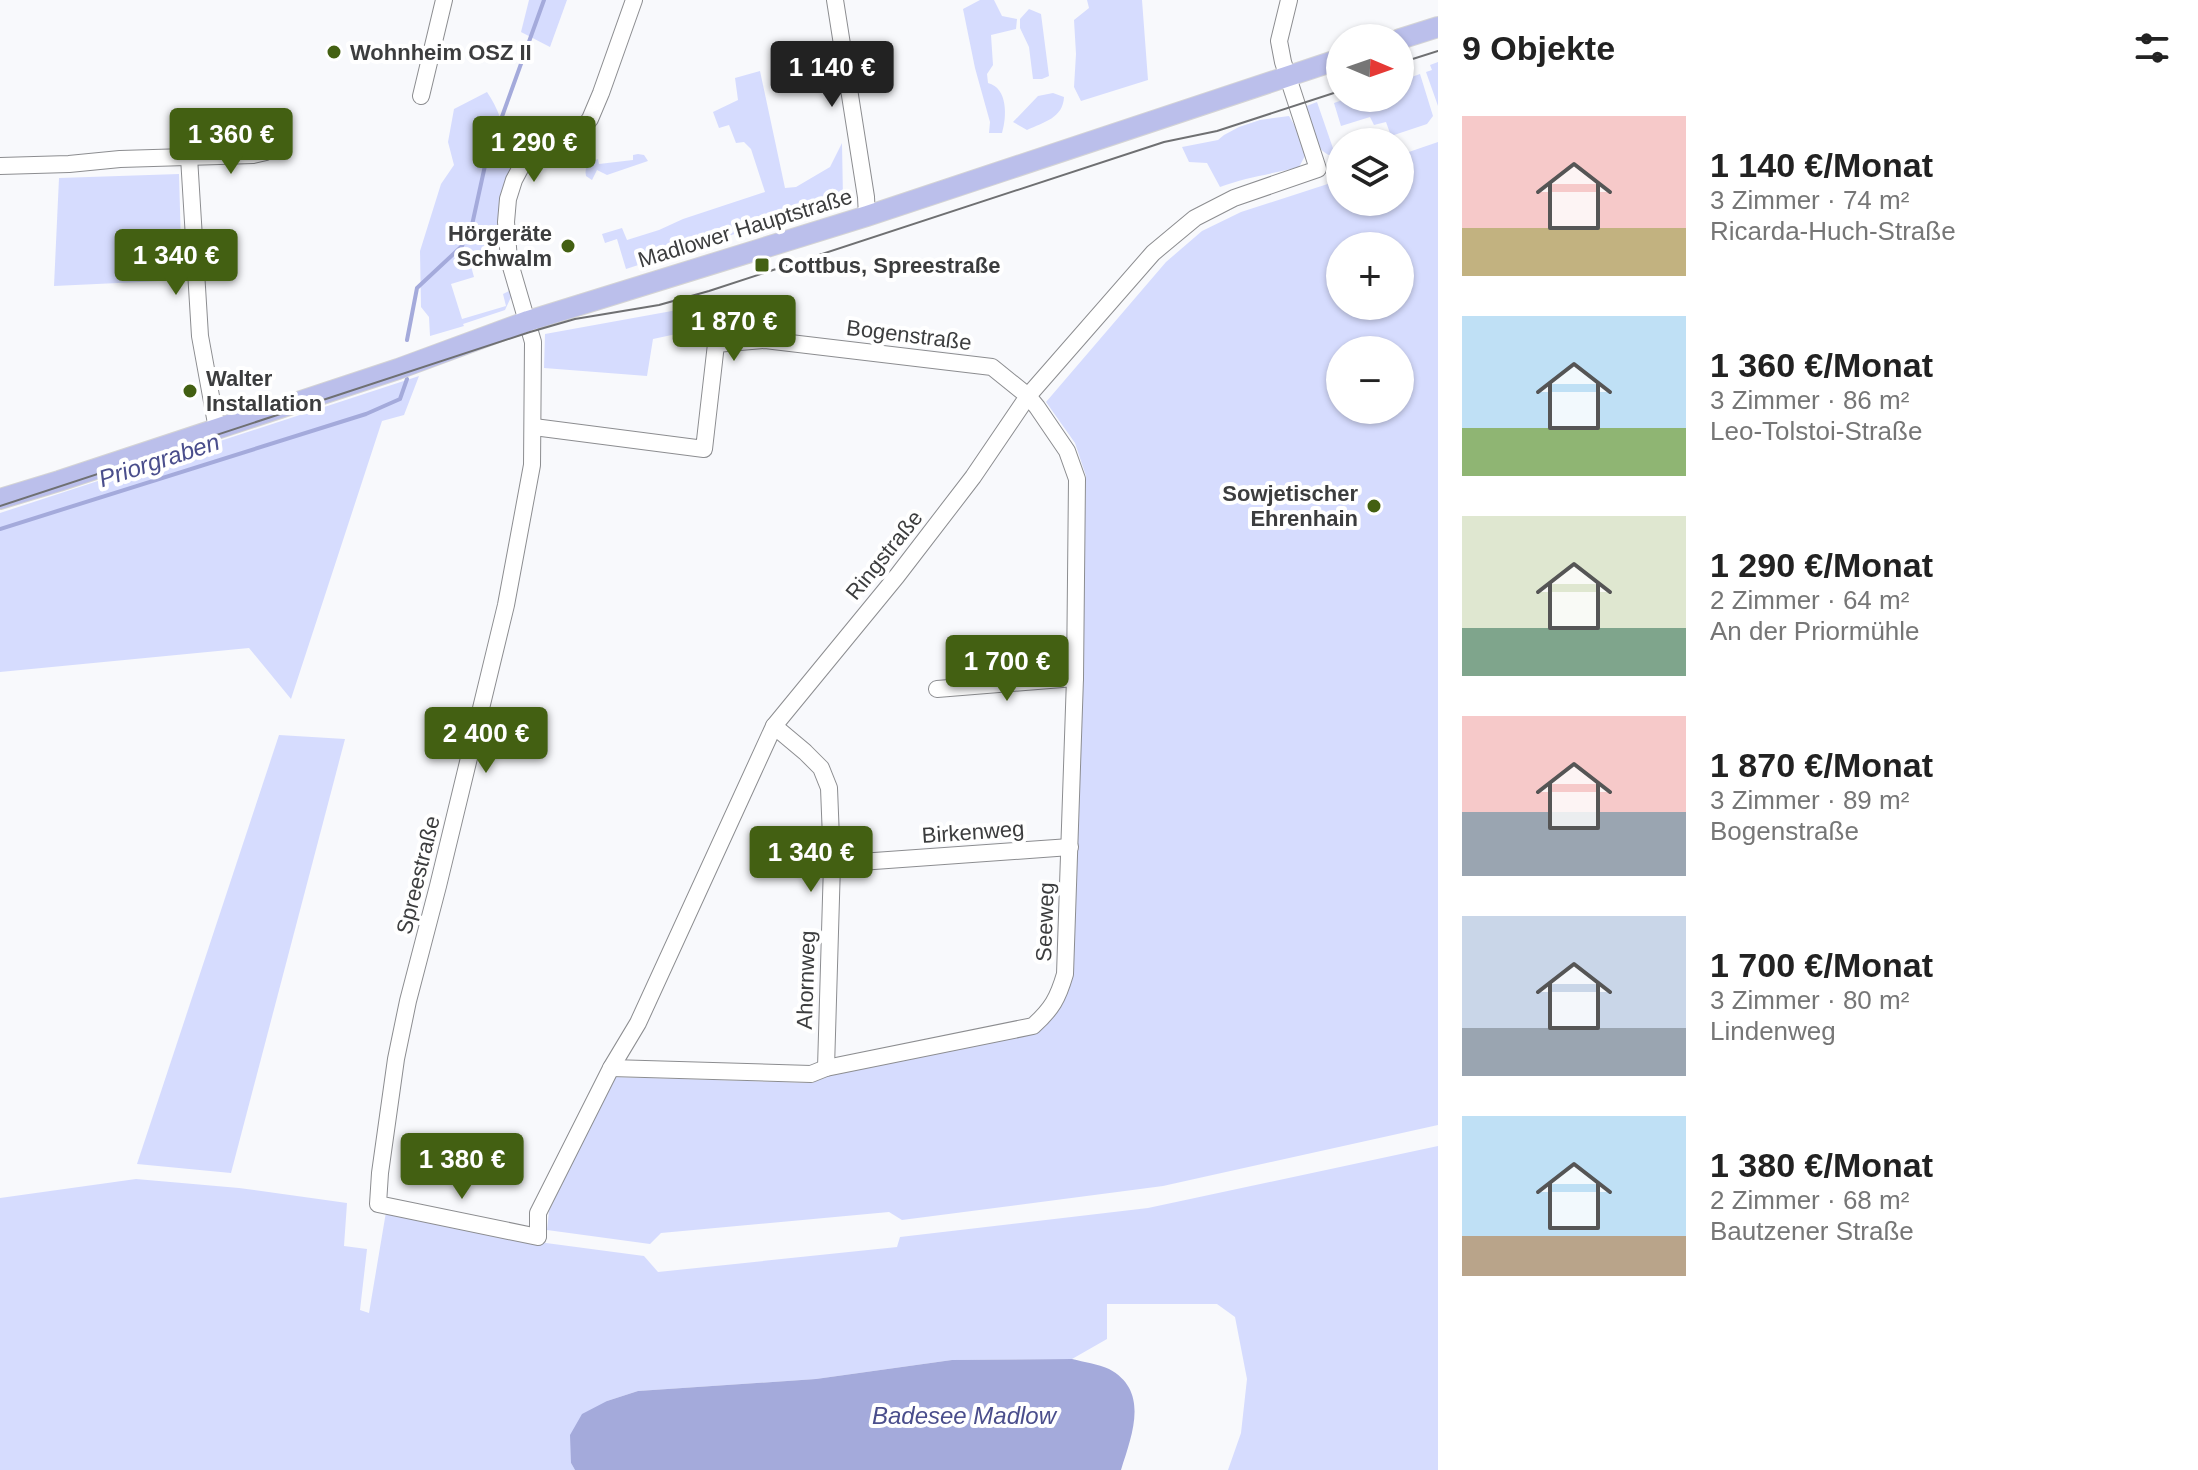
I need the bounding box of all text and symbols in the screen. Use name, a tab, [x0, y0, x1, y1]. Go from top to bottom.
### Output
north arrow	[1326, 24, 1414, 112]
map controls	[1326, 24, 1414, 424]
icon: filters	[2130, 26, 2174, 70]
text: 9 Objekte	[1462, 29, 1615, 67]
place label: Wohnheim OSZ II	[350, 40, 532, 65]
pin: 1 140 €	[758, 41, 906, 109]
marker: Wohnheim OSZ II	[325, 43, 343, 61]
text: 1 140 €	[789, 52, 875, 82]
pin: 1 360 €	[157, 108, 305, 176]
pin: 1 290 €	[460, 116, 608, 184]
text: 1 360 €	[188, 119, 274, 149]
text: 1 290 €	[491, 127, 577, 157]
button: layers	[1326, 128, 1414, 216]
text: 1 140 €/Monat	[1710, 146, 1933, 184]
icon: home	[1526, 148, 1622, 244]
street label: Madlower Hauptstraße	[635, 184, 855, 272]
text: 3 Zimmer · 74 m²	[1710, 185, 1909, 215]
text: Ricarda-Huch-Straße	[1710, 216, 1956, 246]
place label: Hörgeräte Schwalm	[448, 221, 552, 271]
pin: 1 340 €	[102, 229, 250, 297]
button: +	[1326, 232, 1414, 320]
marker: Hörgeräte Schwalm	[559, 237, 577, 255]
text: 1 340 €	[133, 240, 219, 270]
place label: Cottbus, Spreestraße	[778, 253, 1001, 278]
marker: Cottbus, Spreestraße	[753, 256, 771, 274]
pin: 1 870 €	[660, 295, 808, 363]
text: 1 870 €	[691, 306, 777, 336]
street label: Bogenstraße	[845, 315, 973, 355]
button: −	[1326, 336, 1414, 424]
text: 1 360 €/Monat	[1710, 346, 1933, 384]
icon: home	[1526, 348, 1622, 444]
place label: Walter Installation	[206, 366, 322, 416]
marker: Walter Installation	[181, 382, 199, 400]
text: 3 Zimmer · 86 m²	[1710, 385, 1909, 415]
text: Leo-Tolstoi-Straße	[1710, 416, 1922, 446]
water label: Priorgraben	[95, 428, 223, 492]
place label: Sowjetischer Ehrenhain	[1222, 481, 1358, 531]
marker: Sowjetischer Ehrenhain	[1365, 497, 1383, 515]
street label: Ringstraße	[840, 505, 928, 605]
text: 1 290 €/Monat	[1710, 546, 1933, 584]
icon: home	[1526, 548, 1622, 644]
text: 2 Zimmer · 64 m²	[1710, 585, 1909, 615]
text: An der Priormühle	[1710, 616, 1920, 646]
pin: 1 700 €	[933, 635, 1081, 703]
text: 1 700 €	[964, 646, 1050, 676]
pin: 2 400 €	[412, 707, 560, 775]
text: 2 400 €	[443, 718, 529, 748]
text: 1 870 €/Monat	[1710, 746, 1933, 784]
icon: home	[1526, 748, 1622, 844]
text: 3 Zimmer · 89 m²	[1710, 785, 1909, 815]
street label: Spreestraße	[391, 813, 445, 937]
street label: Birkenweg	[921, 816, 1025, 848]
text: Bogenstraße	[1710, 816, 1859, 846]
pin: 1 340 €	[737, 826, 885, 894]
text: 1 340 €	[768, 837, 854, 867]
street label: Seeweg	[1031, 882, 1059, 962]
street label: Ahornweg	[792, 930, 820, 1030]
text: 1 700 €/Monat	[1710, 946, 1933, 984]
icon: home	[1526, 948, 1622, 1044]
text: 3 Zimmer · 80 m²	[1710, 985, 1909, 1015]
text: Lindenweg	[1710, 1016, 1836, 1046]
pin: 1 380 €	[388, 1133, 536, 1201]
text: 1 380 €	[419, 1144, 505, 1174]
text: 1 380 €/Monat	[1710, 1146, 1933, 1184]
icon: home	[1526, 1148, 1622, 1244]
text: 2 Zimmer · 68 m²	[1710, 1185, 1909, 1215]
text: Bautzener Straße	[1710, 1216, 1914, 1246]
water label: Badesee Madlow	[872, 1402, 1058, 1429]

